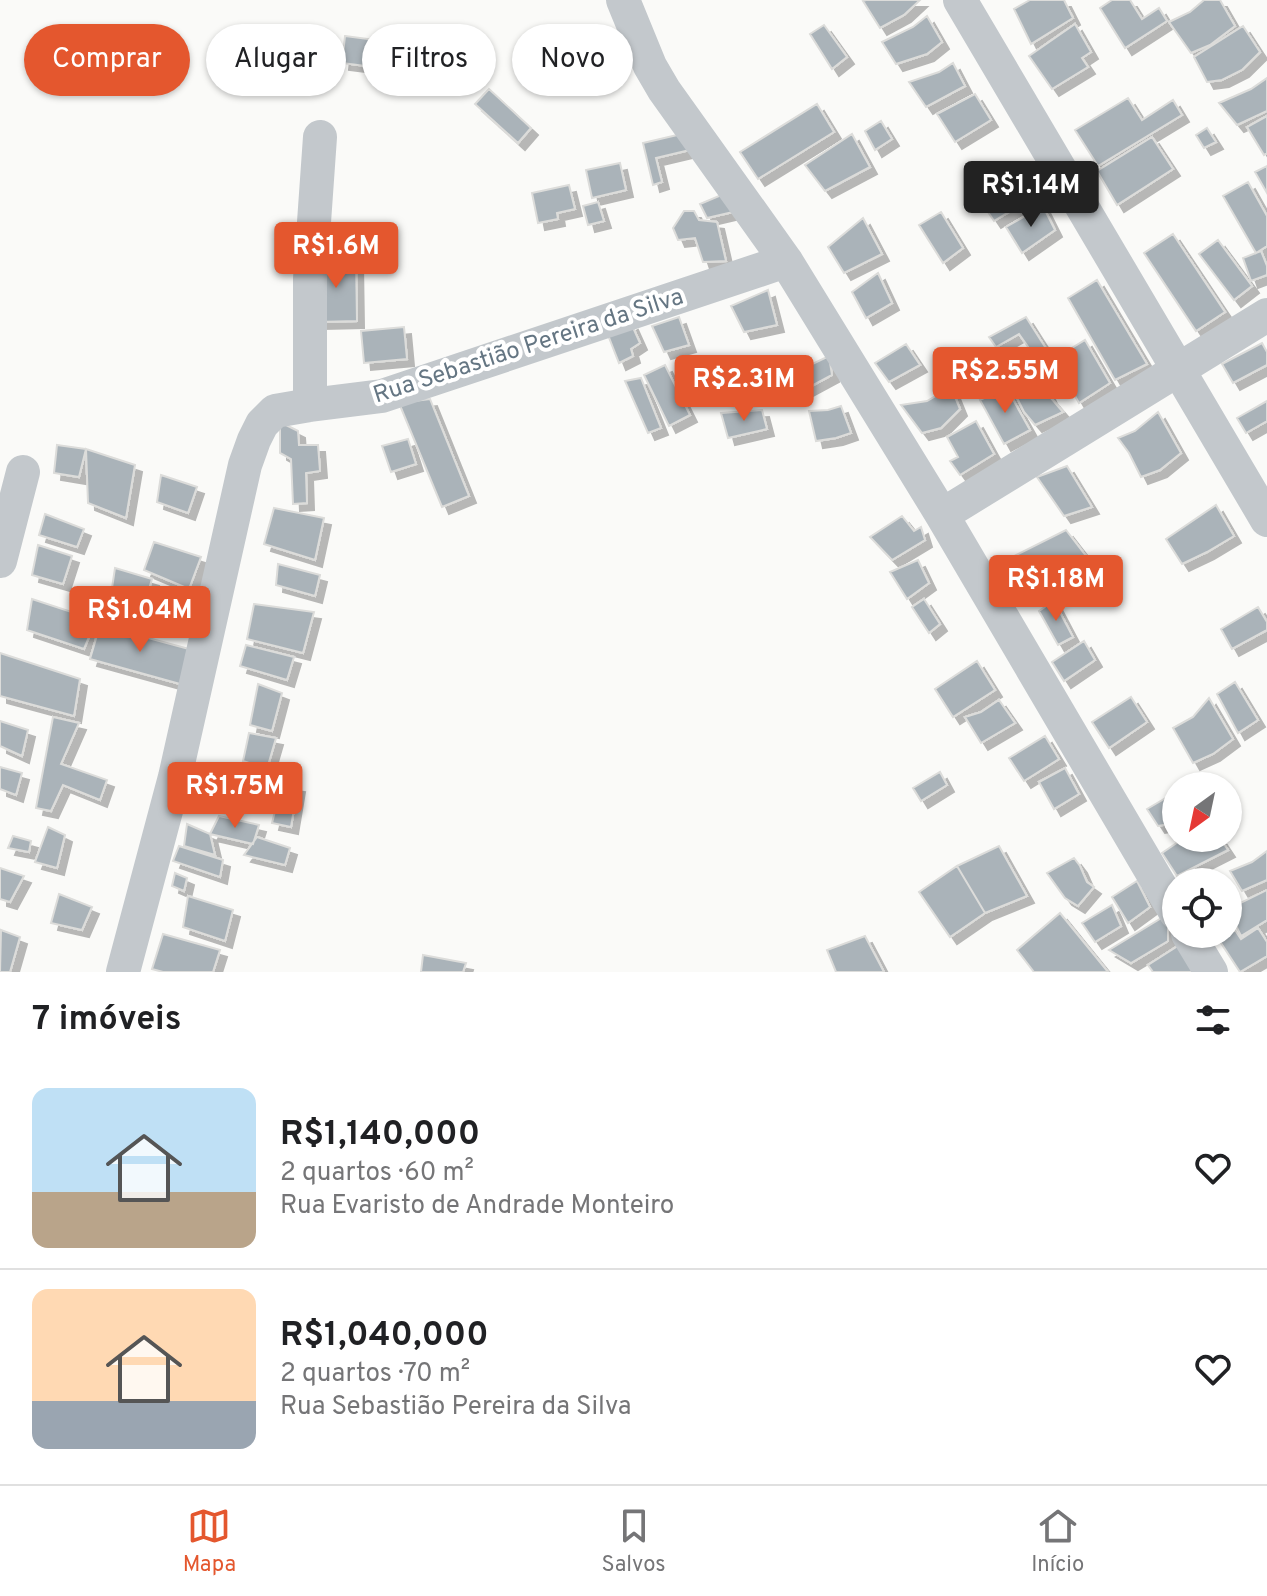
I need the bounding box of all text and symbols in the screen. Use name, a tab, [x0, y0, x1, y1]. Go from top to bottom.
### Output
chip: Comprar	[24, 24, 190, 96]
chip: Alugar	[206, 24, 346, 96]
chip: Filtros	[362, 24, 496, 96]
chip: Novo	[512, 24, 633, 96]
pin: R$1.14M	[957, 161, 1105, 229]
text: R$1.14M	[982, 170, 1080, 203]
pin: R$1.6M	[271, 222, 401, 290]
text: R$1.6M	[292, 231, 380, 264]
street label: Rua Sebastião Pereira da Silva	[370, 283, 688, 411]
pin: R$2.55M	[931, 347, 1079, 415]
pin: R$2.31M	[670, 355, 818, 423]
text: R$2.55M	[951, 356, 1059, 389]
text: R$2.31M	[693, 364, 795, 397]
pin: R$1.18M	[982, 555, 1130, 623]
text: R$1.18M	[1007, 564, 1105, 597]
pin: R$1.04M	[66, 586, 214, 654]
text: R$1.04M	[87, 595, 193, 628]
pin: R$1.75M	[161, 762, 309, 830]
text: R$1.75M	[185, 771, 285, 804]
north arrow	[1162, 772, 1242, 852]
map controls	[1162, 772, 1242, 948]
button: locate	[1162, 868, 1242, 948]
icon: filters	[1191, 998, 1235, 1042]
text: 7 imóveis	[32, 999, 181, 1042]
text: R$1,140,000	[280, 1114, 480, 1157]
icon: home	[96, 1120, 192, 1216]
icon: heart	[1191, 1146, 1235, 1190]
text: 2 quartos · 60 m²	[280, 1157, 474, 1190]
text: Rua Evaristo de Andrade Monteiro	[280, 1190, 674, 1223]
text: R$1,040,000	[280, 1315, 489, 1358]
icon: home	[96, 1321, 192, 1417]
icon: heart	[1191, 1347, 1235, 1391]
text: 2 quartos · 70 m²	[280, 1358, 470, 1391]
text: Rua Sebastião Pereira da Silva	[280, 1391, 631, 1424]
tab: Mapa	[183, 1504, 236, 1579]
tab: Salvos	[602, 1504, 666, 1579]
tab: Início	[1031, 1504, 1084, 1579]

